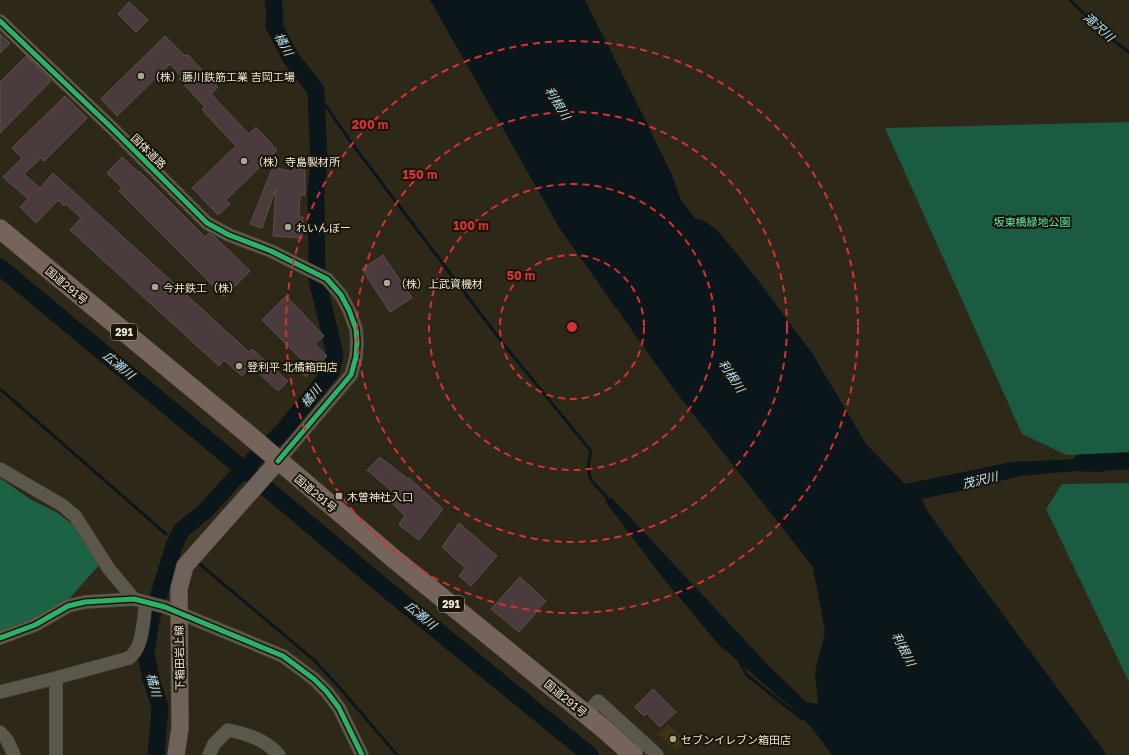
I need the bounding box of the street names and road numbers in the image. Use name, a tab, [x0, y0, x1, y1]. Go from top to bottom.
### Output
street label: 国体道路	[129, 131, 169, 171]
street label: 国道291号	[43, 264, 91, 306]
road number: 291	[111, 324, 137, 340]
street label: 国道291号	[292, 472, 340, 514]
road number: 291	[438, 596, 464, 612]
street label: 下箱田岩上線	[172, 625, 186, 691]
street label: 国道291号	[542, 677, 590, 719]

